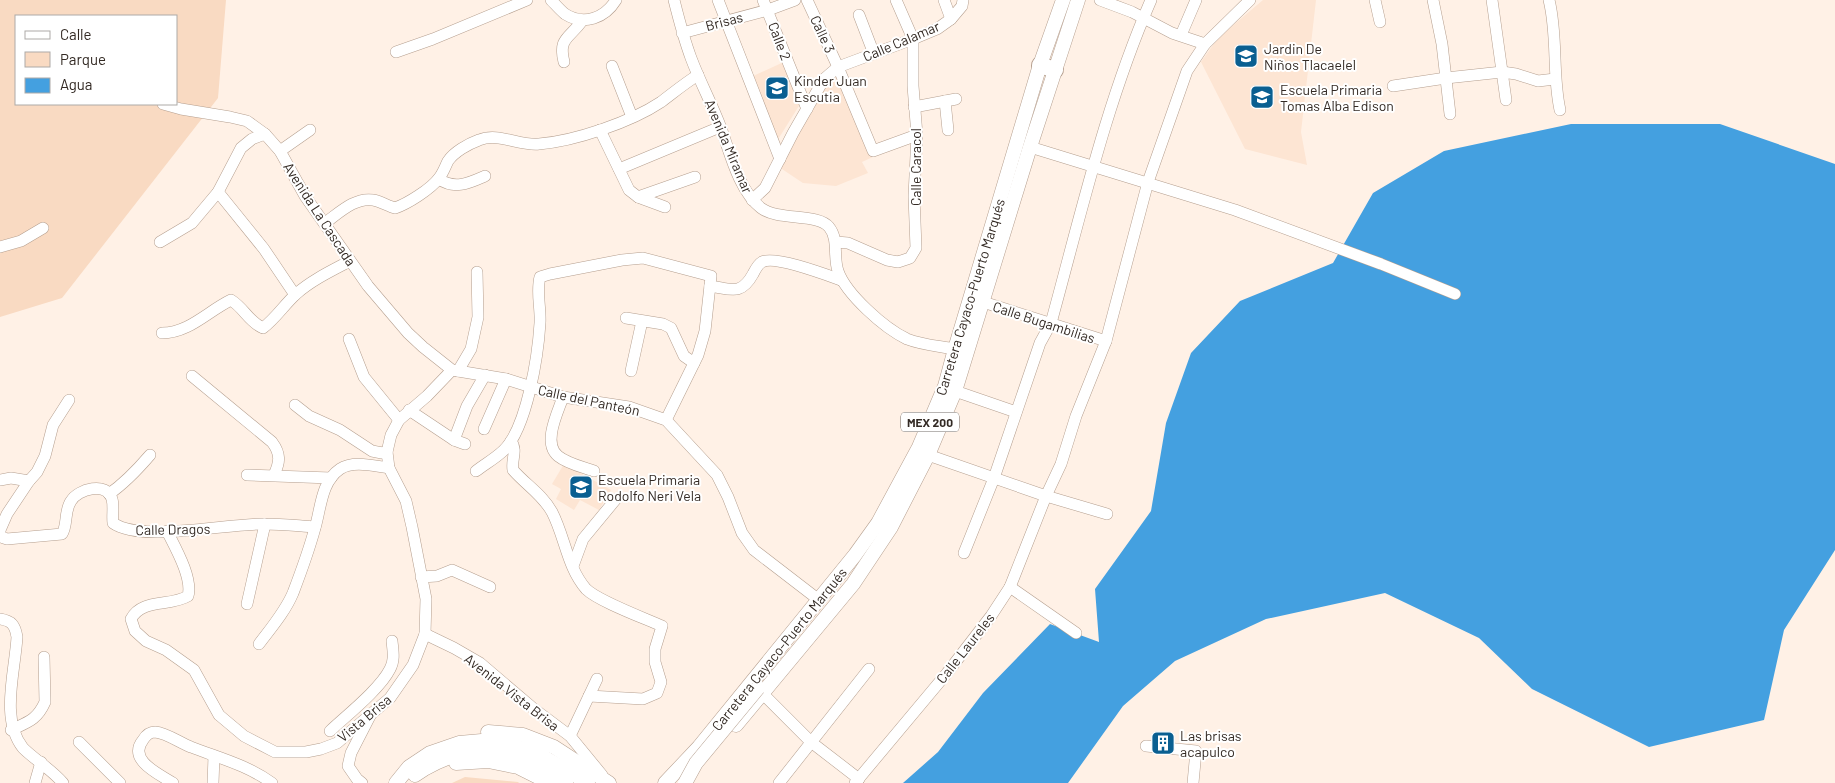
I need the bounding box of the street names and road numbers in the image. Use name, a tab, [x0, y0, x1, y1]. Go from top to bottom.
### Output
street label: Brisas	[703, 8, 745, 34]
street label: Calle 3	[807, 13, 839, 55]
street label: Calle Calamar	[860, 17, 942, 65]
street label: Calle 2	[765, 19, 795, 63]
street label: Avenida Miramar	[702, 97, 756, 195]
street label: Calle Caracol	[907, 128, 924, 206]
street label: Avenida La Cascada	[280, 159, 360, 269]
street label: Carretera Cayaco-Puerto Marqués	[932, 196, 1008, 397]
street label: Calle Bugambilias	[991, 297, 1097, 347]
street label: Calle del Panteón	[536, 381, 642, 419]
road number: MEX 200	[901, 412, 959, 432]
street label: Calle Dragos	[135, 520, 211, 538]
street label: Carretera Cayaco-Puerto Marqués	[708, 564, 850, 734]
street label: Calle Laureles	[932, 609, 998, 687]
street label: Avenida Vista Brisa	[461, 650, 563, 734]
street label: Vista Brisa	[334, 691, 394, 745]

